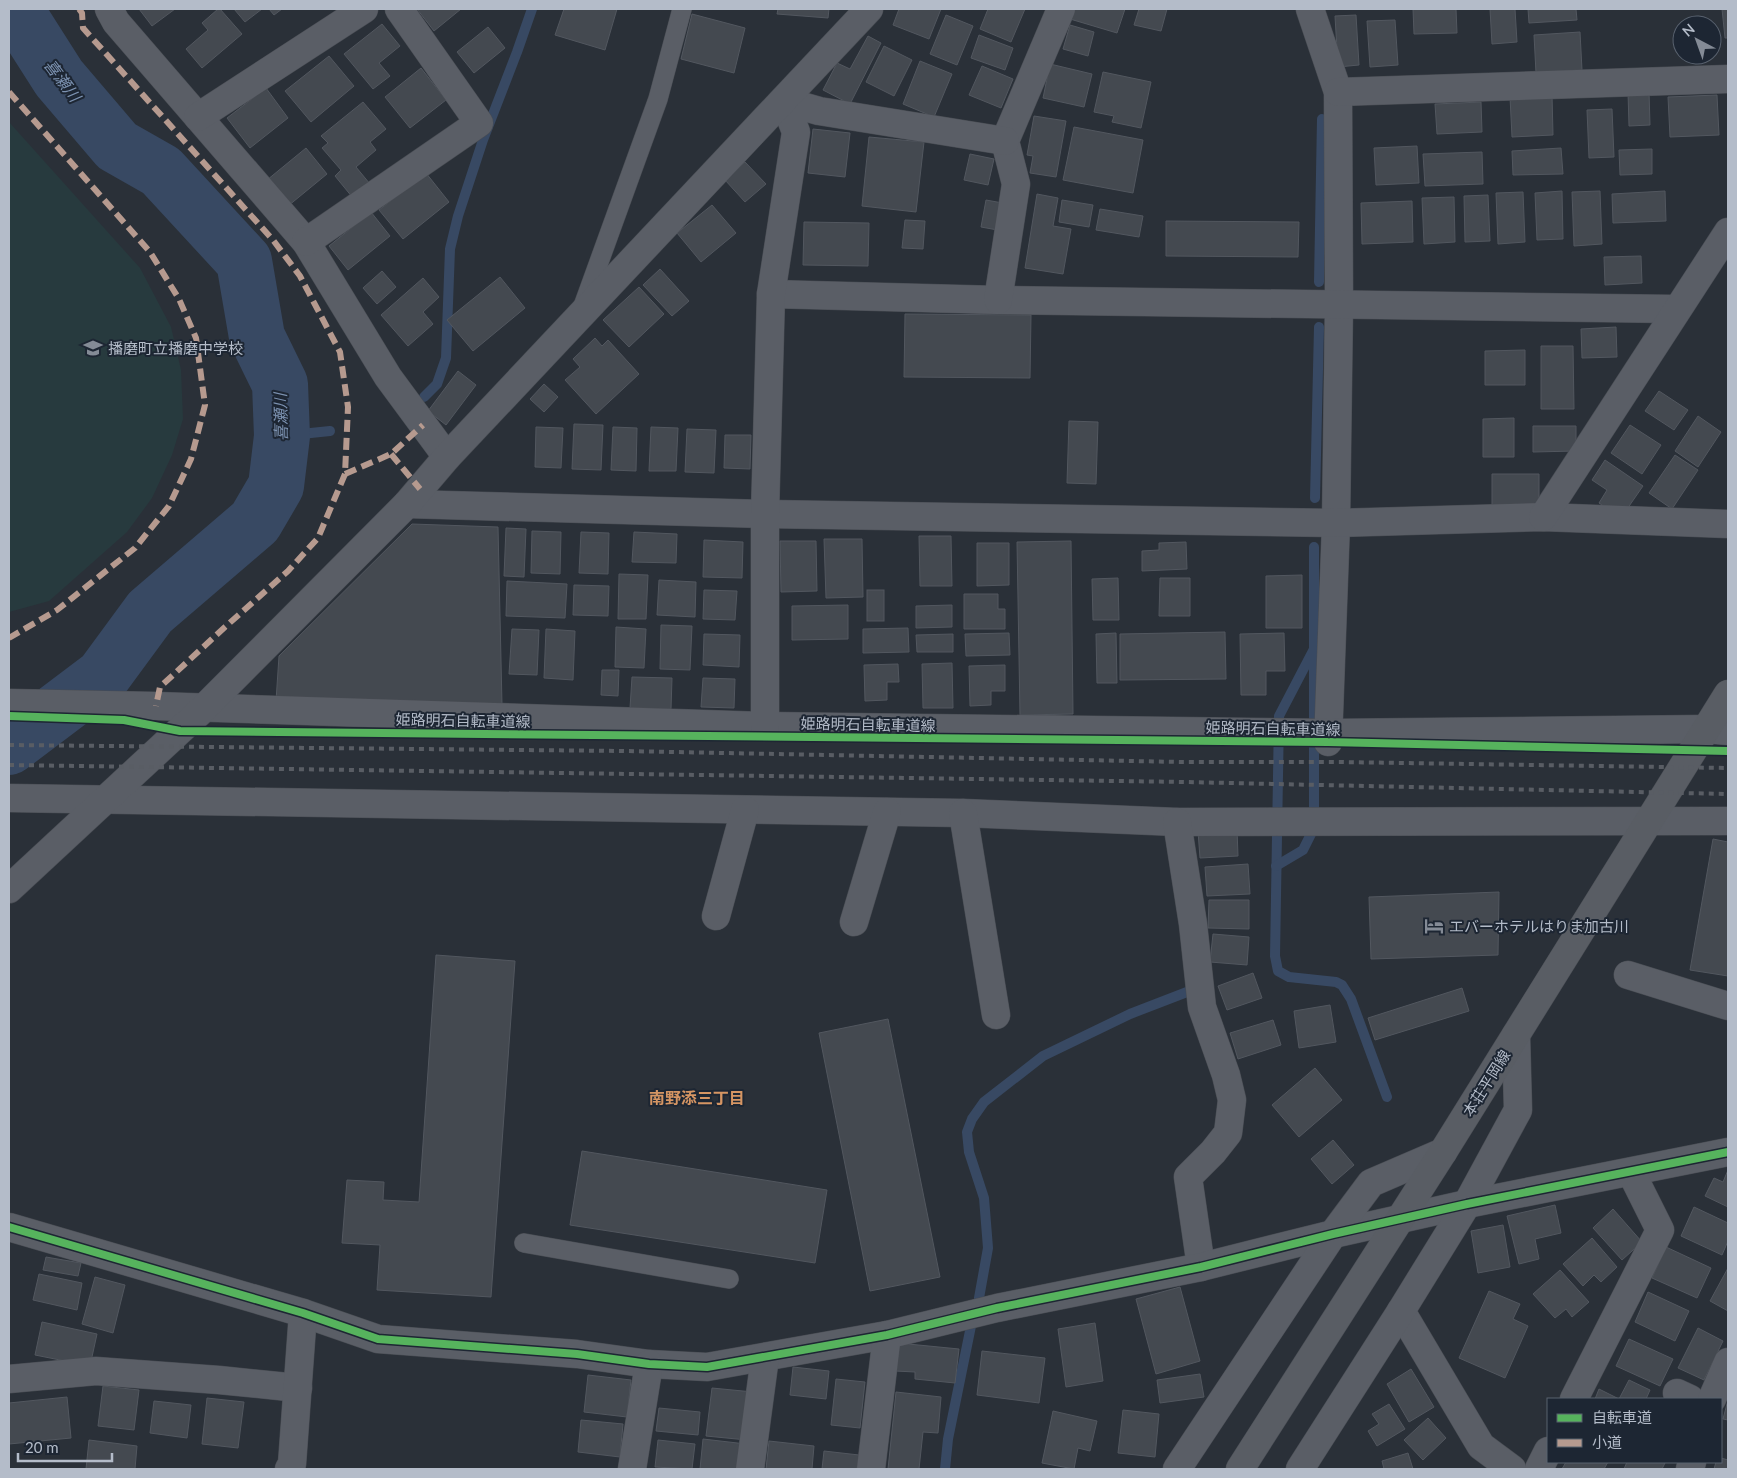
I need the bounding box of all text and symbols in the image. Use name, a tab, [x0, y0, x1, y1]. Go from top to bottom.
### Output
north arrow	[1672, 15, 1722, 65]
text: N	[1678, 20, 1698, 40]
water label: 喜瀬川	[41, 55, 86, 106]
school or university icon: 播磨町立播磨中学校	[82, 337, 104, 359]
place label: 播磨町立播磨中学校	[108, 339, 243, 357]
water label: 喜瀬川	[270, 391, 290, 441]
street label: 姫路明石自転車道線	[395, 710, 531, 730]
street label: 姫路明石自転車道線	[800, 714, 936, 734]
street label: 姫路明石自転車道線	[1205, 718, 1341, 738]
hotel icon: エバーホテルはりま加古川	[1423, 915, 1445, 937]
place label: エバーホテルはりま加古川	[1449, 917, 1629, 935]
street label: 本荘平岡線	[1458, 1046, 1514, 1120]
district label: 南野添三丁目	[649, 1088, 745, 1107]
legend	[1547, 1398, 1722, 1463]
text: 自転車道	[1592, 1408, 1652, 1426]
scale bar	[18, 1430, 111, 1462]
text: 小道	[1592, 1433, 1622, 1451]
text: 20 m	[25, 1438, 59, 1456]

